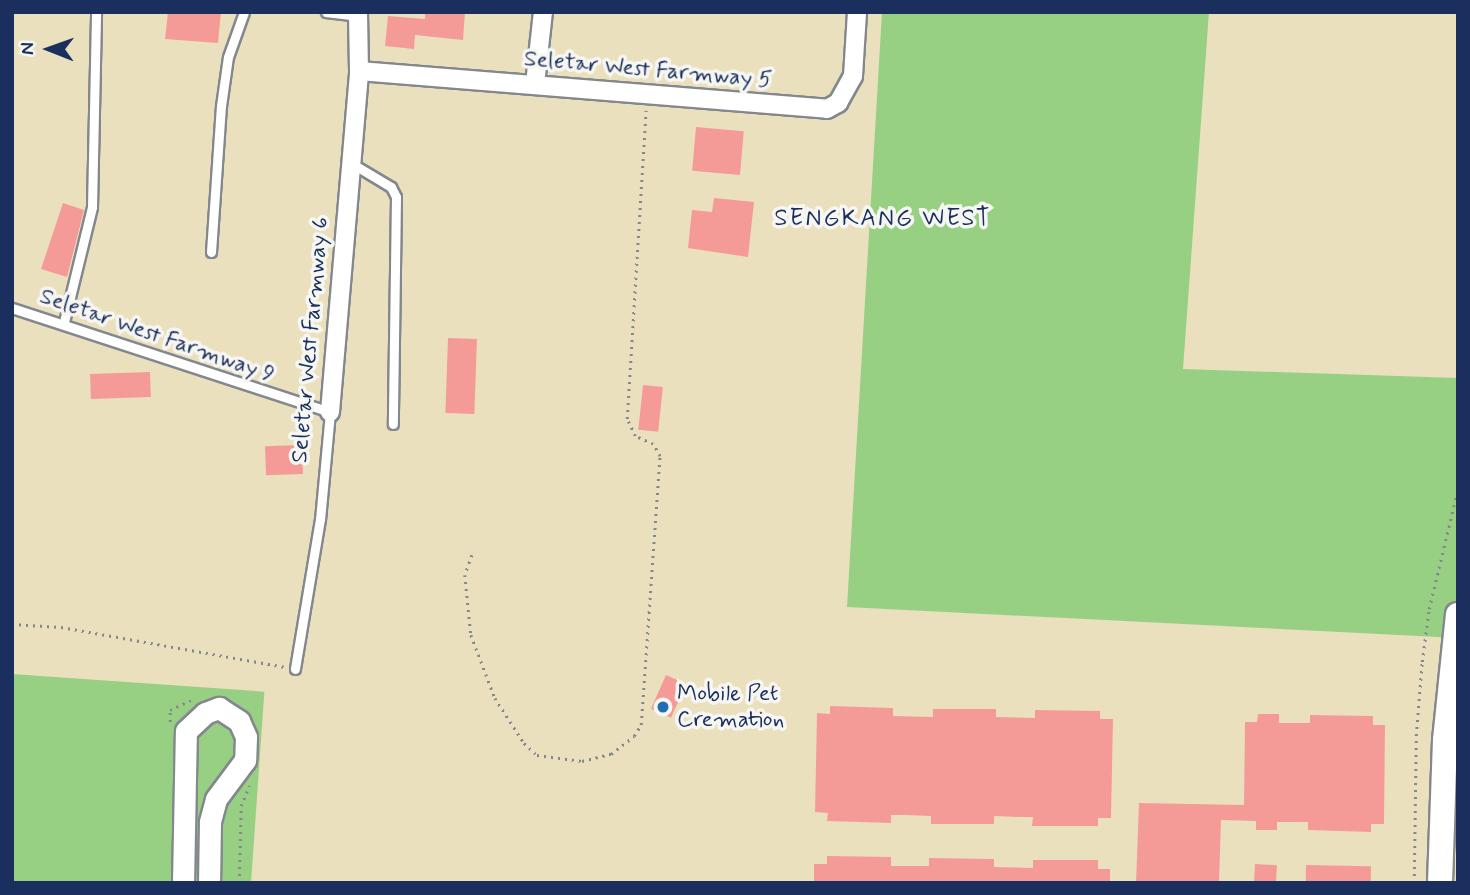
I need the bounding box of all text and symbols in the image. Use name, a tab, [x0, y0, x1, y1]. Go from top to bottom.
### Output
north arrow	[14, 14, 84, 84]
text: N	[15, 42, 40, 55]
street label: Seletar West Farmway 5	[522, 45, 774, 95]
district label: SENGKANG WEST	[774, 205, 992, 233]
street label: Seletar West Farmway 6	[286, 215, 336, 465]
street label: Seletar West Farmway 9	[35, 283, 279, 389]
place label: Mobile Pet Cremation	[677, 680, 784, 734]
marker: Mobile Pet Cremation	[655, 699, 671, 715]

